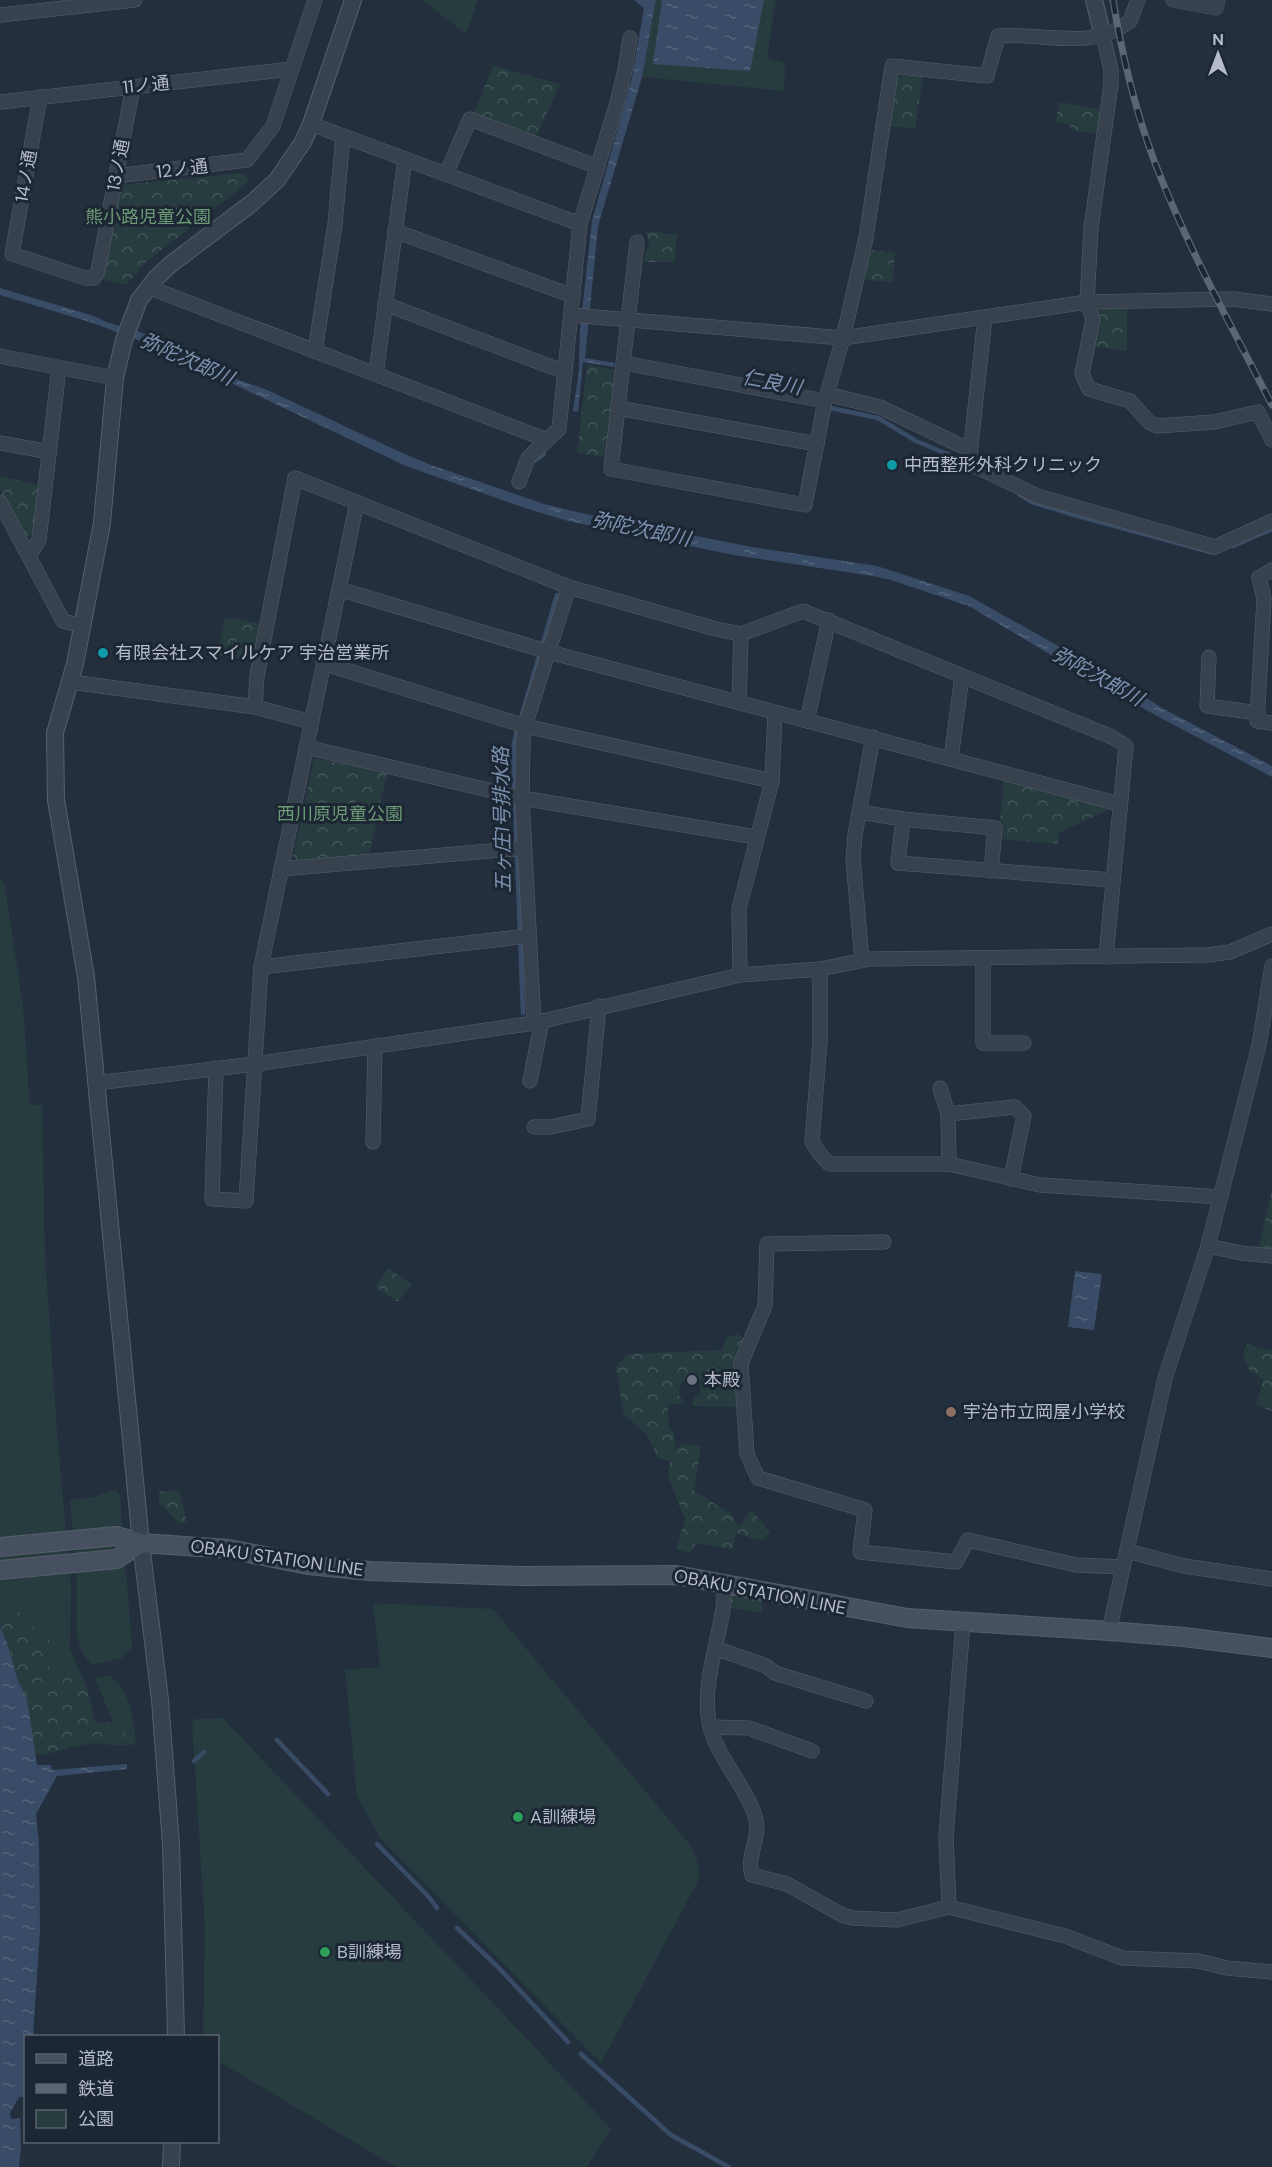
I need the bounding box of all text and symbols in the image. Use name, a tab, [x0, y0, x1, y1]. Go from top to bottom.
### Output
north arrow	[1188, 24, 1248, 84]
text: N	[1212, 29, 1224, 50]
street label: 11ノ通	[121, 71, 171, 99]
street label: 13ノ通	[101, 137, 135, 193]
street label: 14ノ通	[10, 148, 42, 204]
street label: 12ノ通	[155, 154, 209, 184]
park label: 熊小路児童公園	[85, 205, 211, 229]
water label: 弥陀次郎川	[136, 327, 240, 392]
water label: 仁良川	[740, 364, 806, 401]
place label: 中西整形外科クリニック	[904, 453, 1102, 477]
marker: 中西整形外科クリニック	[885, 458, 899, 472]
water label: 弥陀次郎川	[589, 506, 695, 553]
water label: 弥陀次郎川	[1048, 640, 1150, 713]
place label: 有限会社スマイルケア 宇治営業所	[115, 641, 389, 665]
marker: 有限会社スマイルケア 宇治営業所	[96, 646, 110, 660]
water label: 五ヶ庄1号排水路	[488, 745, 516, 893]
park label: 西川原児童公園	[277, 802, 403, 826]
place label: 本殿	[704, 1368, 740, 1392]
marker: 本殿	[685, 1373, 699, 1387]
place label: 宇治市立岡屋小学校	[963, 1400, 1125, 1424]
marker: 宇治市立岡屋小学校	[944, 1405, 958, 1419]
street label: OBAKU STATION LINE	[189, 1534, 365, 1582]
street label: OBAKU STATION LINE	[672, 1564, 848, 1620]
place label: A訓練場	[530, 1805, 596, 1829]
marker: A訓練場	[511, 1810, 525, 1824]
place label: B訓練場	[337, 1940, 402, 1964]
marker: B訓練場	[318, 1945, 332, 1959]
legend	[24, 2035, 219, 2143]
text: 道路	[78, 2047, 114, 2071]
text: 鉄道	[78, 2077, 114, 2101]
text: 公園	[78, 2107, 114, 2131]

